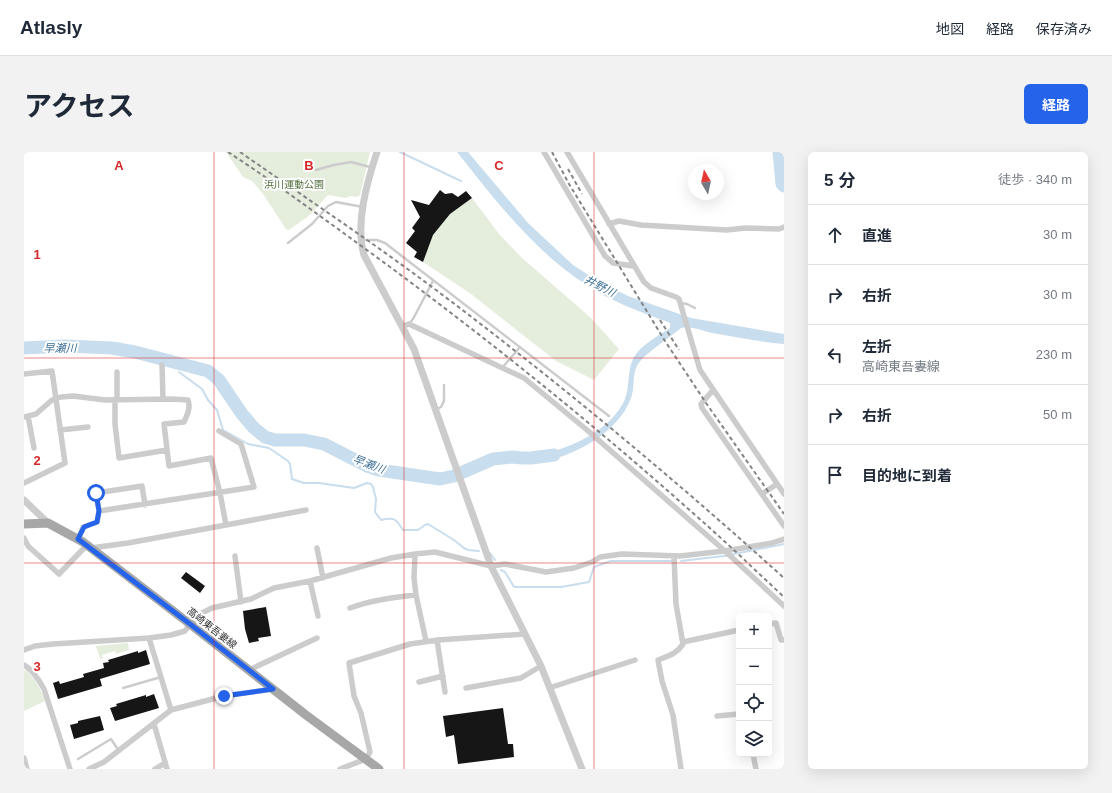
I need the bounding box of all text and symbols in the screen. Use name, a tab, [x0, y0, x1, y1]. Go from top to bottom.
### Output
text: Atlasly	[20, 17, 82, 38]
text: 地図	[936, 21, 964, 37]
text: 経路	[986, 21, 1014, 37]
text: 保存済み	[1036, 21, 1092, 37]
button: 経路	[1024, 84, 1088, 124]
text: アクセス	[24, 91, 135, 122]
text: A	[114, 158, 124, 173]
text: B	[304, 158, 314, 173]
text: C	[494, 158, 504, 173]
north arrow	[688, 164, 724, 200]
text: 5 分	[824, 171, 855, 190]
text: 徒歩 · 340 m	[998, 172, 1072, 187]
park label: 浜川運動公園	[264, 179, 324, 190]
icon: ahead	[824, 224, 846, 246]
text: 直進	[862, 227, 892, 244]
text: 30 m	[1043, 227, 1072, 242]
text: 1	[33, 247, 41, 262]
water label: 井野川	[583, 273, 618, 299]
icon: right	[824, 284, 846, 306]
text: 右折	[862, 287, 892, 304]
text: 30 m	[1043, 287, 1072, 302]
text: 左折	[862, 338, 892, 355]
water label: 早瀬川	[44, 342, 77, 354]
icon: left	[824, 344, 846, 366]
text: 230 m	[1036, 347, 1072, 362]
text: 高崎東吾妻線	[862, 359, 940, 374]
icon: right	[824, 404, 846, 426]
text: 右折	[862, 407, 892, 424]
text: 50 m	[1043, 407, 1072, 422]
text: 2	[33, 453, 41, 468]
water label: 早瀬川	[351, 453, 387, 476]
icon: arrive	[824, 464, 846, 486]
text: 目的地に到着	[862, 467, 952, 484]
route start	[87, 484, 105, 502]
street label: 高崎東吾妻線	[185, 605, 239, 651]
map controls	[736, 613, 772, 757]
button: +	[736, 613, 772, 649]
button: −	[736, 649, 772, 685]
text: 3	[33, 659, 41, 674]
button: locate	[736, 685, 772, 721]
route end	[215, 687, 233, 705]
button: layers	[736, 721, 772, 757]

